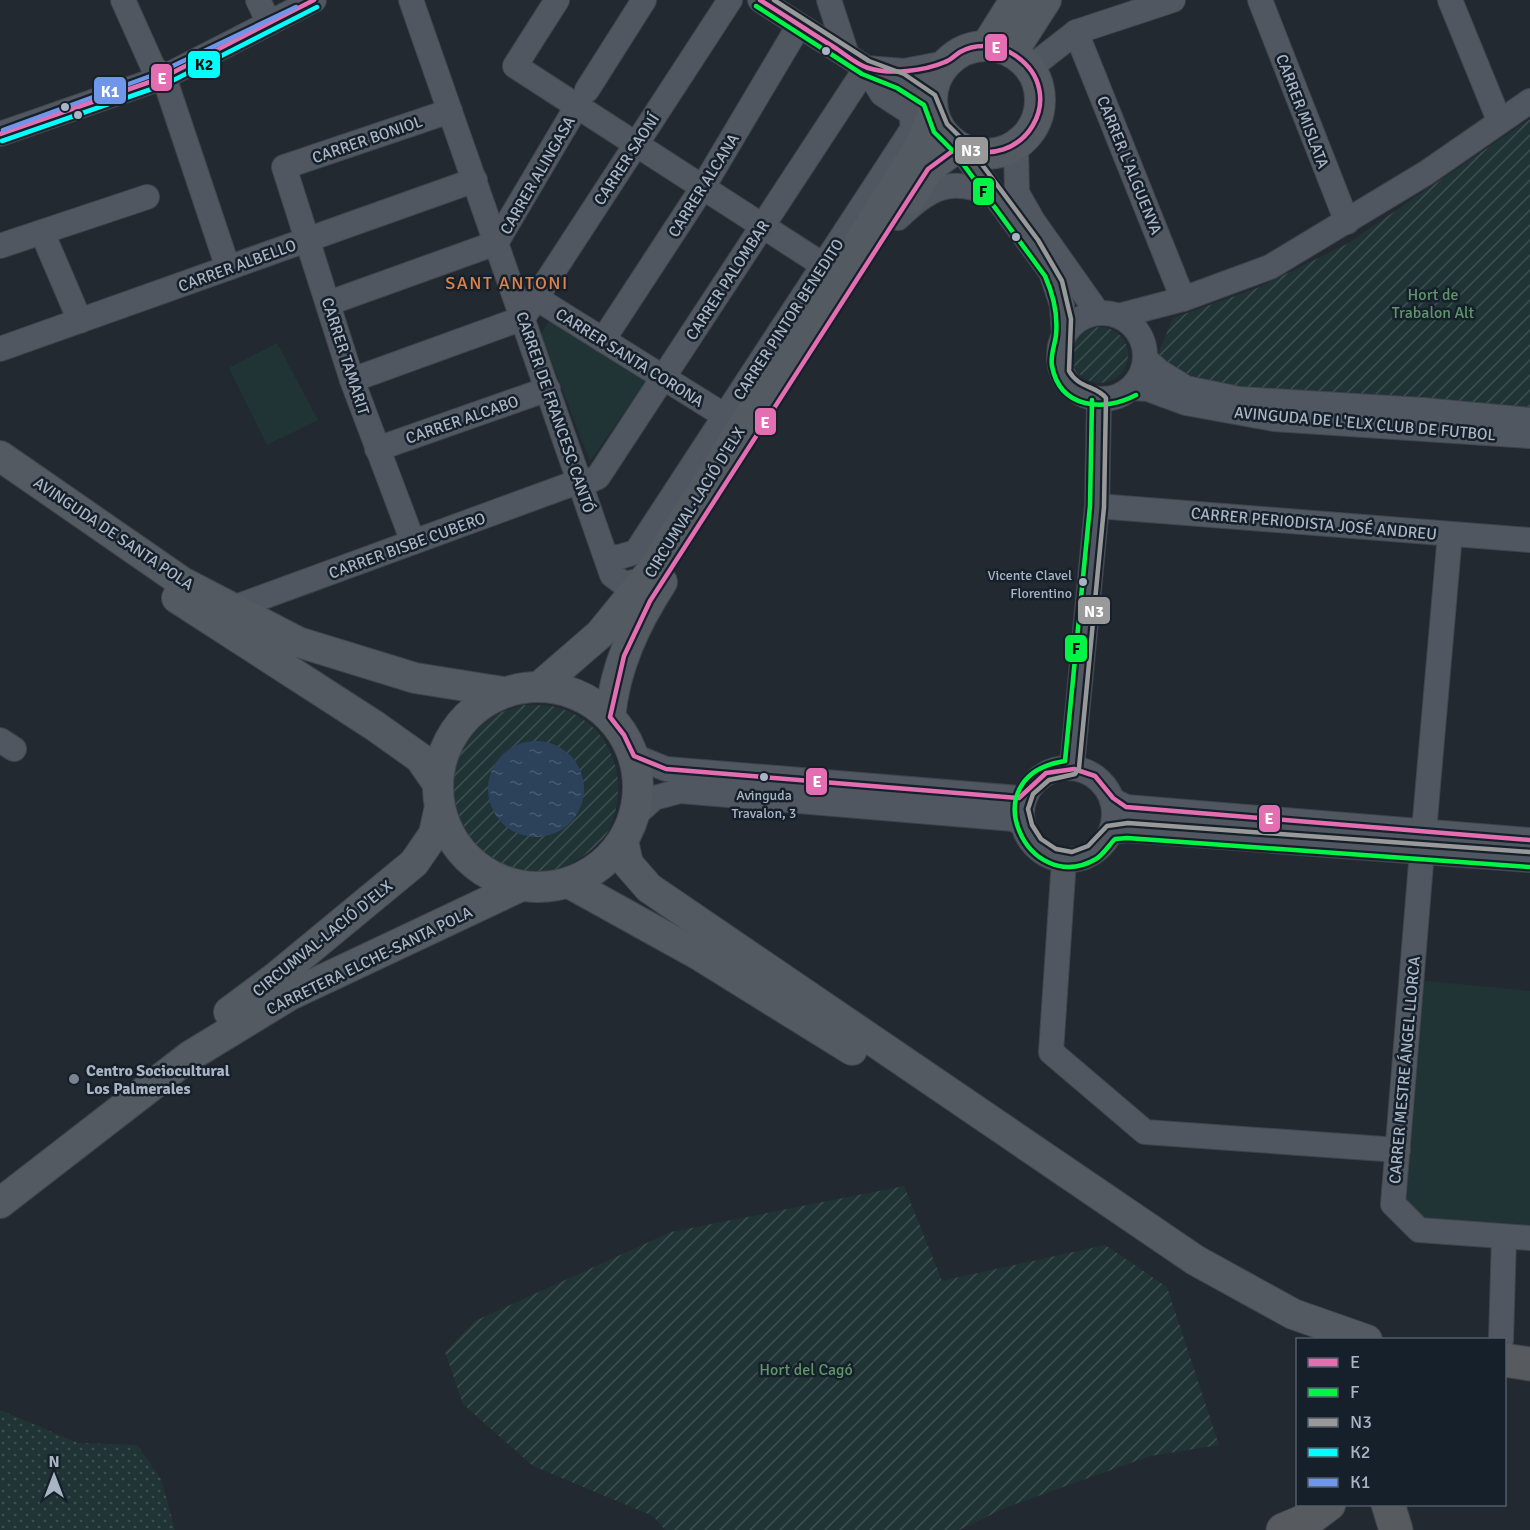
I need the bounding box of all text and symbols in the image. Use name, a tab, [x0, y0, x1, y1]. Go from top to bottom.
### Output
line badge: E	[984, 33, 1008, 62]
text: E	[991, 38, 1001, 58]
unlabelled marker	[820, 45, 832, 57]
line badge: K2	[187, 50, 221, 79]
street label: CARRER MISLATA	[1271, 51, 1333, 172]
text: K2	[195, 55, 213, 75]
line badge: E	[150, 63, 173, 92]
text: E	[157, 69, 167, 89]
line badge: K1	[93, 76, 127, 105]
text: K1	[101, 82, 120, 102]
street label: CARRER L'ALGUENYA	[1092, 93, 1166, 238]
unlabelled marker	[59, 101, 71, 113]
unlabelled marker	[72, 109, 84, 121]
street label: CARRER SAONÍ	[590, 110, 664, 209]
street label: CARRER BONIOL	[310, 112, 425, 168]
street label: CARRER ALINGASA	[496, 113, 580, 238]
street label: CARRER ALCANA	[664, 130, 744, 241]
line badge: N3	[954, 136, 989, 165]
text: N3	[961, 141, 981, 161]
line badge: F	[972, 177, 995, 206]
text: F	[979, 182, 988, 202]
street label: CARRER PALOMBAR	[682, 216, 774, 344]
unlabelled marker	[1010, 231, 1022, 243]
street label: CARRER ALBELLO	[176, 235, 299, 297]
street label: CARRER PINTOR BENEDITO	[729, 235, 848, 404]
district label: SANT ANTONI	[445, 272, 569, 294]
park label: Hort de Trabalon Alt	[1392, 285, 1475, 323]
street label: CARRER TAMARIT	[317, 295, 374, 418]
street label: CARRER SANTA CORONA	[552, 304, 708, 412]
street label: CARRER DE FRANCESC CANTÓ	[511, 309, 599, 516]
street label: CARRER ALCABO	[403, 391, 521, 449]
street label: AVINGUDA DE L'ELX CLUB DE FUTBOL	[1233, 403, 1496, 445]
line badge: E	[754, 407, 777, 436]
text: E	[760, 413, 770, 433]
street label: CIRCUMVAL·LACIÓ D'ELX	[640, 423, 750, 582]
street label: AVINGUDA DE SANTA POLA	[30, 473, 197, 595]
street label: CARRER PERIODISTA JOSÉ ANDREU	[1190, 503, 1438, 545]
street label: CARRER BISBE CUBERO	[326, 508, 488, 584]
place label: Vicente Clavel Florentino	[987, 567, 1072, 602]
marker: Vicente Clavel Florentino	[1077, 576, 1089, 588]
line badge: N3	[1077, 596, 1111, 625]
text: N3	[1084, 602, 1104, 622]
line badge: F	[1064, 634, 1088, 663]
text: F	[1072, 639, 1081, 659]
line badge: E	[805, 767, 828, 796]
marker: Avinguda Travalon, 3	[758, 771, 770, 783]
text: E	[812, 772, 822, 792]
place label: Avinguda Travalon, 3	[732, 787, 796, 822]
line badge: E	[1258, 804, 1281, 833]
text: E	[1264, 809, 1274, 829]
street label: CIRCUMVAL·LACIÓ D'ELX	[249, 876, 397, 1001]
street label: CARRETERA ELCHE-SANTA POLA	[263, 902, 476, 1020]
street label: CARRER MESTRE ÁNGEL LLORCA	[1385, 955, 1425, 1185]
place label: Centro Sociocultural Los Palmerales	[86, 1061, 230, 1099]
marker: Centro Sociocultural Los Palmerales	[67, 1072, 81, 1086]
legend	[1296, 1338, 1506, 1506]
text: E	[1350, 1351, 1360, 1373]
park label: Hort del Cagó	[759, 1360, 853, 1380]
text: F	[1350, 1381, 1359, 1403]
text: N3	[1350, 1411, 1372, 1433]
text: K2	[1350, 1441, 1370, 1463]
north arrow	[24, 1446, 84, 1506]
text: N	[48, 1452, 60, 1472]
text: K1	[1350, 1471, 1370, 1493]

